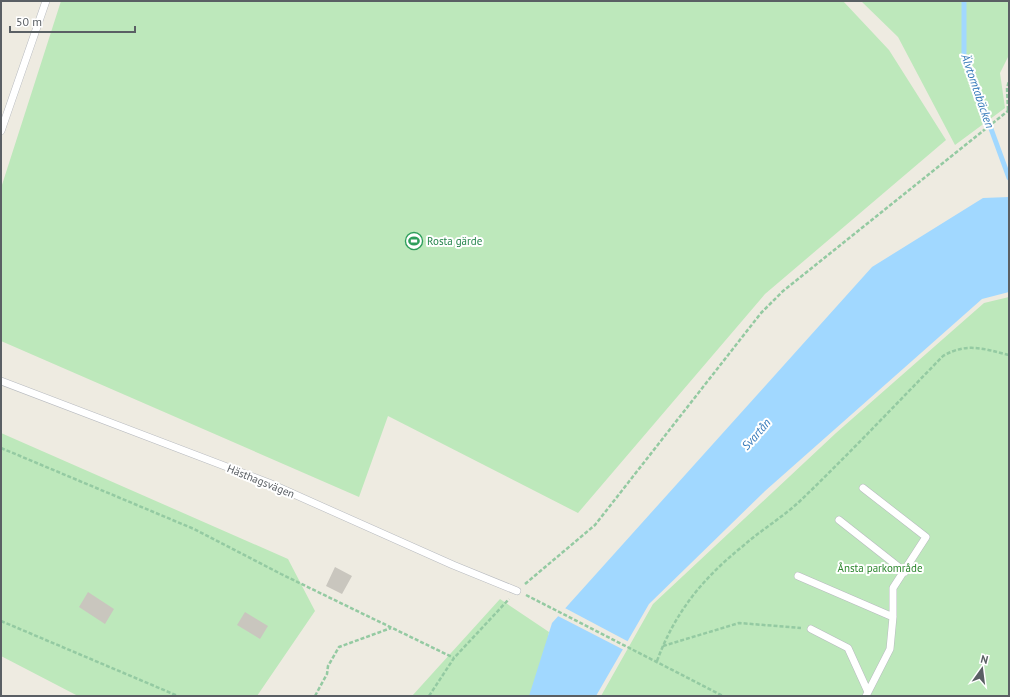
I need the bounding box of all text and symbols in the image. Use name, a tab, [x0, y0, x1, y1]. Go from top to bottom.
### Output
scale bar	[10, 8, 135, 34]
text: 50 m	[16, 14, 42, 29]
water label: Älvtomtabäcken	[958, 51, 998, 130]
sports icon: Rosta gärde	[404, 231, 424, 251]
place label: Rosta gärde	[427, 234, 483, 248]
water label: Svartån	[738, 415, 774, 453]
street label: Hästhagsvägen	[225, 461, 297, 501]
park label: Ånsta parkområde	[837, 561, 923, 575]
north arrow	[962, 649, 1002, 689]
text: N	[979, 652, 990, 667]

